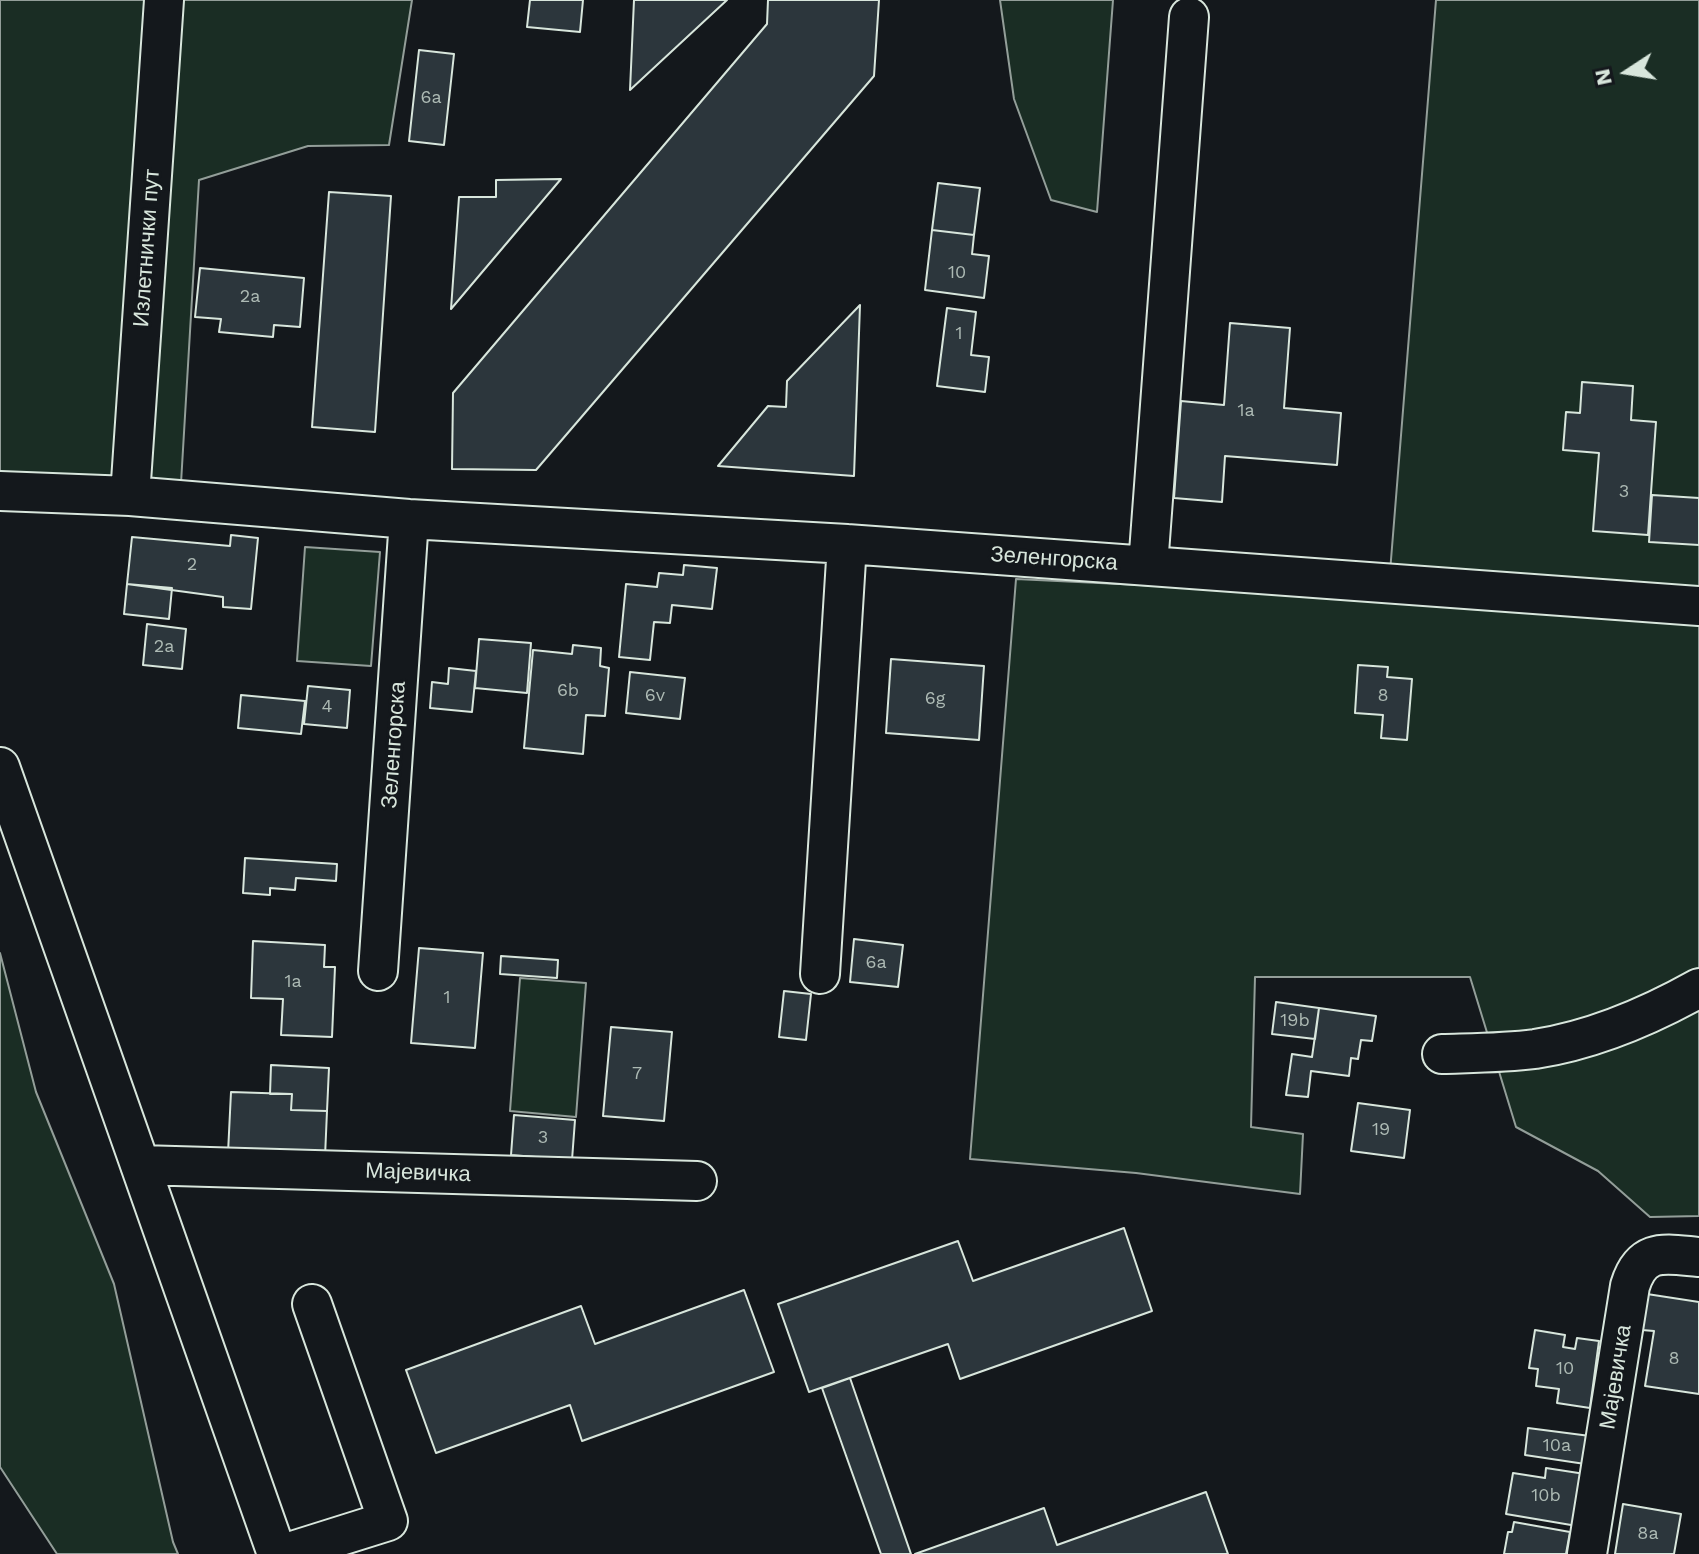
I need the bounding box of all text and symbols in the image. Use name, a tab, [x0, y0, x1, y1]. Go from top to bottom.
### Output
north arrow	[1587, 32, 1667, 112]
text: N	[1589, 67, 1617, 88]
house number: 6a	[420, 87, 442, 109]
street label: Излетнички пут	[128, 168, 166, 328]
house number: 10	[948, 262, 966, 284]
house number: 2a	[240, 286, 260, 308]
house number: 1	[955, 323, 963, 345]
house number: 1a	[1237, 400, 1255, 422]
house number: 3	[1619, 481, 1629, 503]
street label: Зеленгорска	[990, 541, 1118, 577]
house number: 2	[187, 554, 197, 576]
house number: 2a	[154, 636, 174, 658]
house number: 6b	[557, 680, 579, 702]
street label: Зеленгорска	[376, 681, 412, 809]
house number: 6v	[645, 685, 665, 707]
house number: 8	[1377, 685, 1389, 707]
house number: 6g	[925, 688, 945, 710]
house number: 4	[322, 696, 332, 718]
house number: 6a	[865, 952, 887, 974]
house number: 1a	[284, 971, 302, 993]
house number: 1	[443, 987, 451, 1009]
house number: 19b	[1280, 1010, 1310, 1032]
house number: 7	[632, 1063, 642, 1085]
house number: 19	[1372, 1119, 1390, 1141]
house number: 3	[538, 1127, 548, 1149]
street label: Мајевичка	[365, 1158, 471, 1188]
street label: Мајевичка	[1595, 1323, 1637, 1431]
house number: 8	[1668, 1348, 1680, 1370]
house number: 10	[1556, 1358, 1574, 1380]
house number: 10a	[1543, 1435, 1571, 1457]
house number: 10b	[1531, 1485, 1561, 1507]
house number: 8a	[1637, 1523, 1659, 1545]

